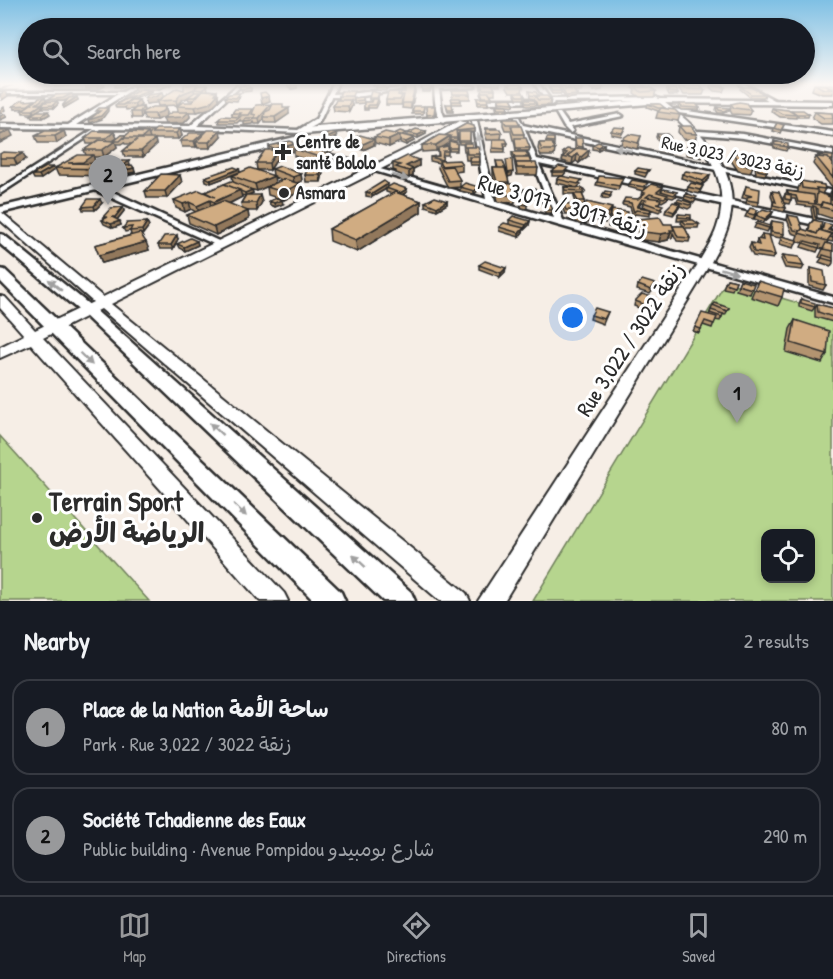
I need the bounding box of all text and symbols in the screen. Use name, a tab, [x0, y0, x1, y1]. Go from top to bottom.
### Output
search box	[18, 18, 815, 84]
icon: search	[39, 35, 72, 68]
text: Search here	[87, 36, 181, 66]
place label: Centre de santé Bololo	[296, 129, 377, 175]
street label: Rue 3,023 / زنقة 3023	[660, 129, 807, 184]
one-way arrow	[474, 132, 483, 151]
marker: Centre de santé Bololo	[274, 143, 292, 161]
one-way arrow	[614, 143, 632, 153]
pin: 2	[88, 156, 128, 205]
street label: Rue 3,017 / زنقة 3017	[475, 166, 651, 244]
one-way arrow	[390, 173, 409, 183]
place label: Asmara	[296, 180, 346, 205]
marker: Asmara	[277, 186, 291, 200]
street label: Rue 3,022 / زنقة 3022	[569, 256, 691, 422]
one-way arrow	[720, 267, 738, 276]
one-way arrow	[47, 278, 63, 291]
your location	[558, 303, 587, 332]
one-way arrow	[78, 352, 93, 366]
pin: 1	[718, 374, 756, 423]
one-way arrow	[208, 422, 223, 436]
place label: Terrain Sport الرياضة الأرض	[48, 483, 205, 550]
one-way arrow	[232, 503, 246, 517]
marker: Terrain Sport الرياضة الأرض	[30, 511, 44, 525]
map controls	[761, 529, 815, 583]
button: locate	[761, 529, 815, 583]
one-way arrow	[352, 555, 367, 568]
text: Nearby	[24, 623, 90, 658]
text: 2 results	[744, 627, 809, 654]
text: Place de la Nation ساحة الأمة	[83, 694, 329, 724]
text: 1	[42, 714, 49, 741]
text: 80 m	[771, 714, 807, 741]
text: Park · Rue 3,022 / زنقة 3022	[83, 730, 292, 757]
text: Société Tchadienne des Eaux	[83, 804, 306, 834]
text: 2	[41, 822, 50, 849]
text: 290 m	[763, 822, 807, 849]
text: Public building · Avenue Pompidou شارع بومبيدو	[83, 835, 434, 862]
tab: Map	[118, 909, 151, 967]
tab: Directions	[387, 909, 446, 967]
tab: Saved	[682, 909, 715, 967]

